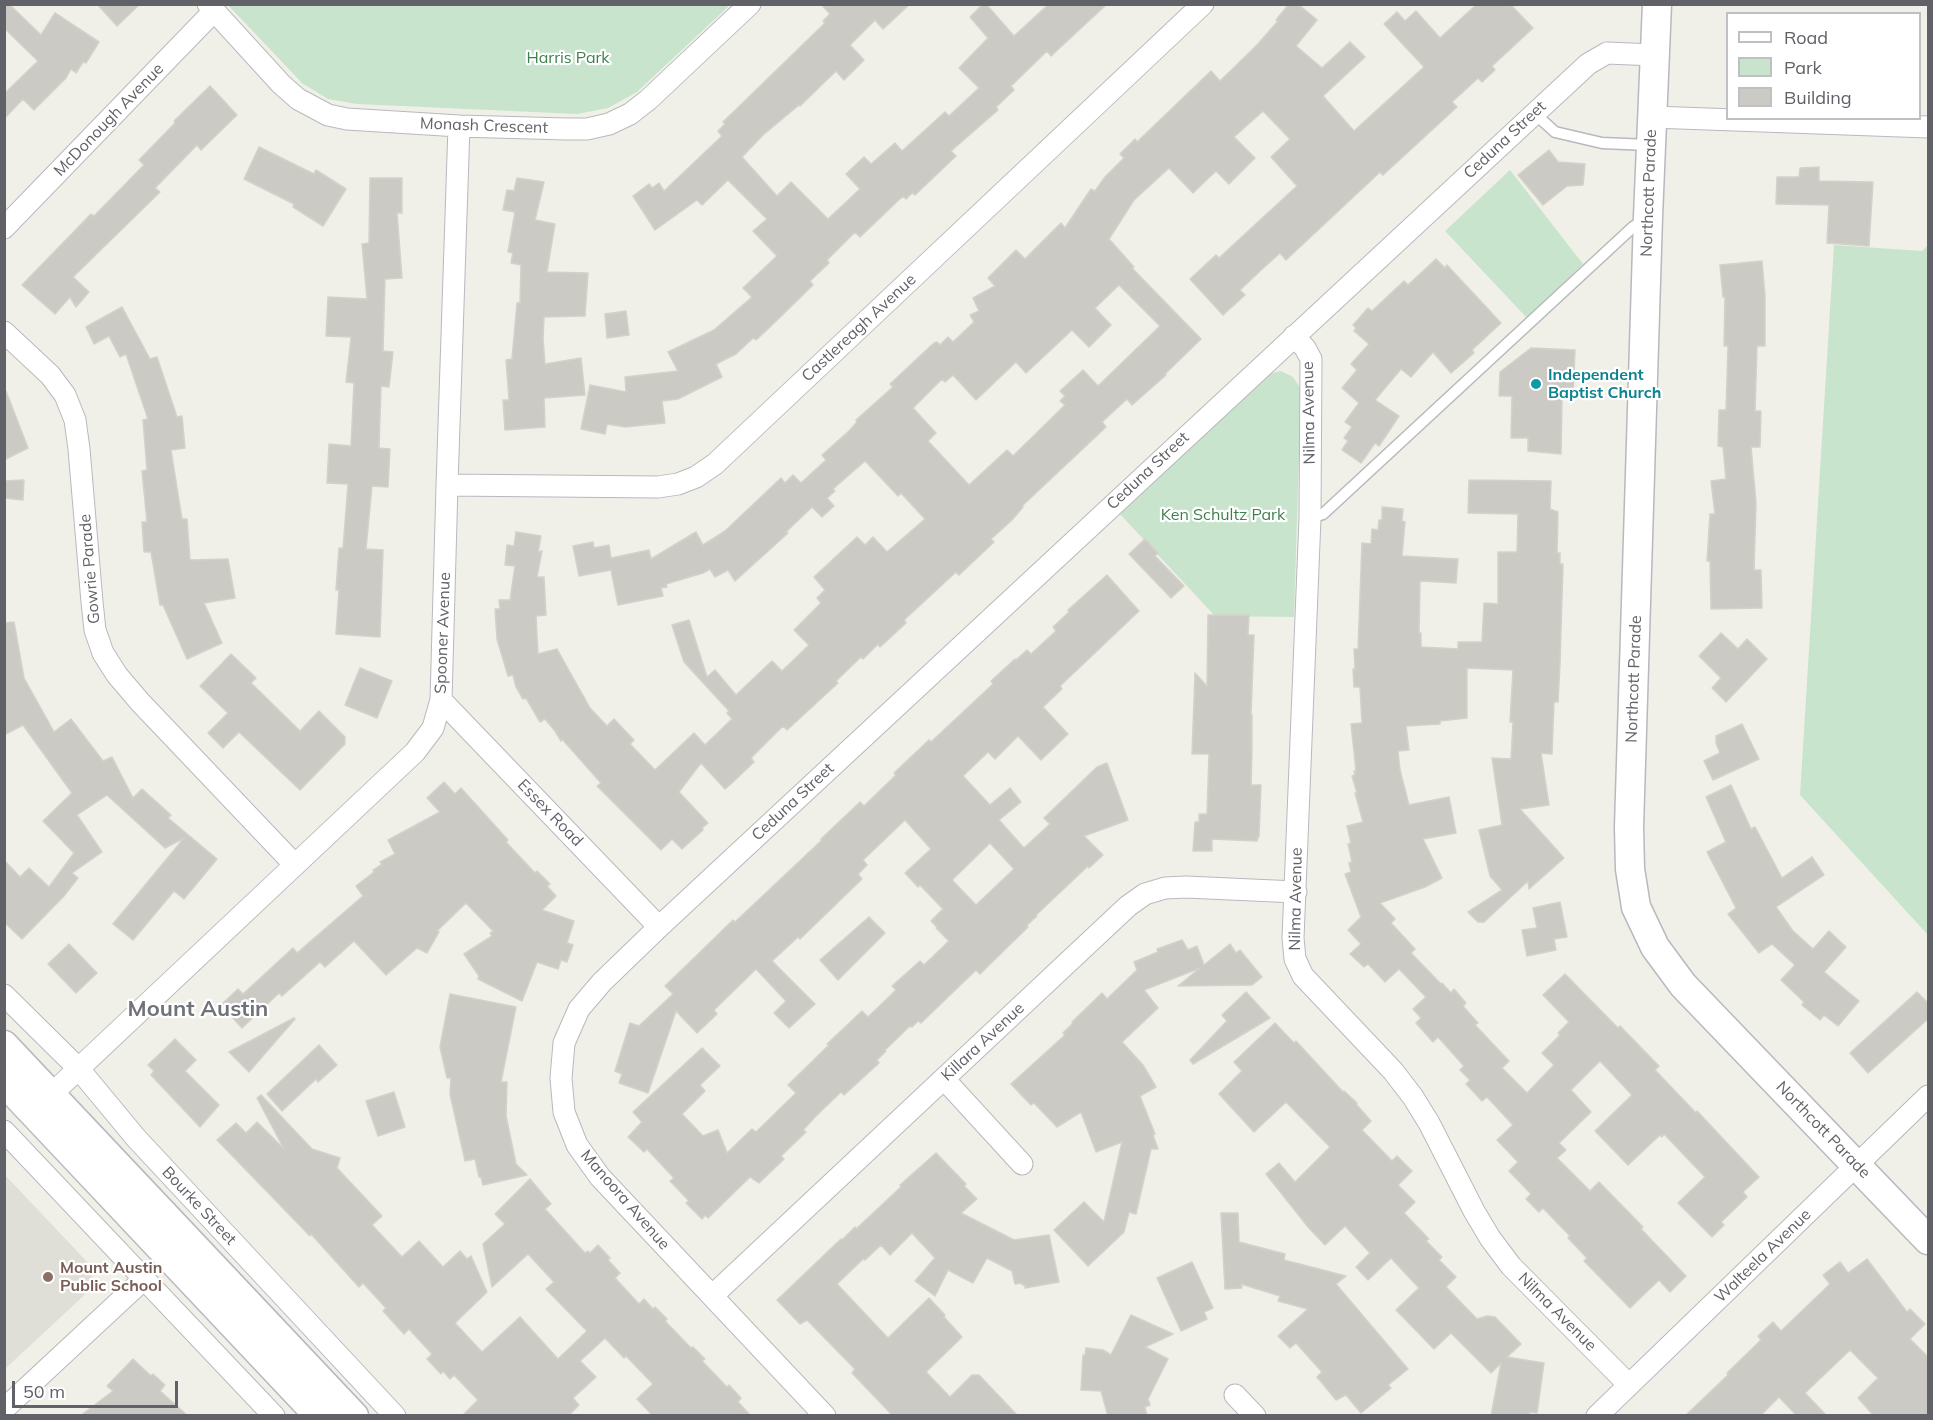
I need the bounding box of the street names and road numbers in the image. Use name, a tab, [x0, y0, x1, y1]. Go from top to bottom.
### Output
street label: McDonough Avenue	[50, 60, 168, 180]
street label: Ceduna Street	[1460, 97, 1550, 183]
street label: Monash Crescent	[420, 114, 548, 138]
street label: Northcott Parade	[1637, 129, 1661, 257]
street label: Castlereagh Avenue	[798, 270, 920, 386]
street label: Nilma Avenue	[1299, 361, 1319, 465]
street label: Ceduna Street	[1103, 428, 1193, 514]
street label: Gowrie Parade	[76, 513, 104, 625]
street label: Spooner Avenue	[431, 572, 455, 694]
street label: Northcott Parade	[1622, 615, 1646, 743]
street label: Ceduna Street	[748, 759, 838, 845]
street label: Essex Road	[513, 775, 587, 851]
street label: Nilma Avenue	[1286, 847, 1306, 951]
street label: Killara Avenue	[938, 999, 1028, 1085]
street label: Northcott Parade	[1772, 1077, 1874, 1183]
street label: Manoora Avenue	[576, 1146, 674, 1254]
street label: Bourke Street	[158, 1163, 240, 1249]
street label: Walteela Avenue	[1711, 1205, 1815, 1307]
street label: Nilma Avenue	[1514, 1269, 1600, 1355]

